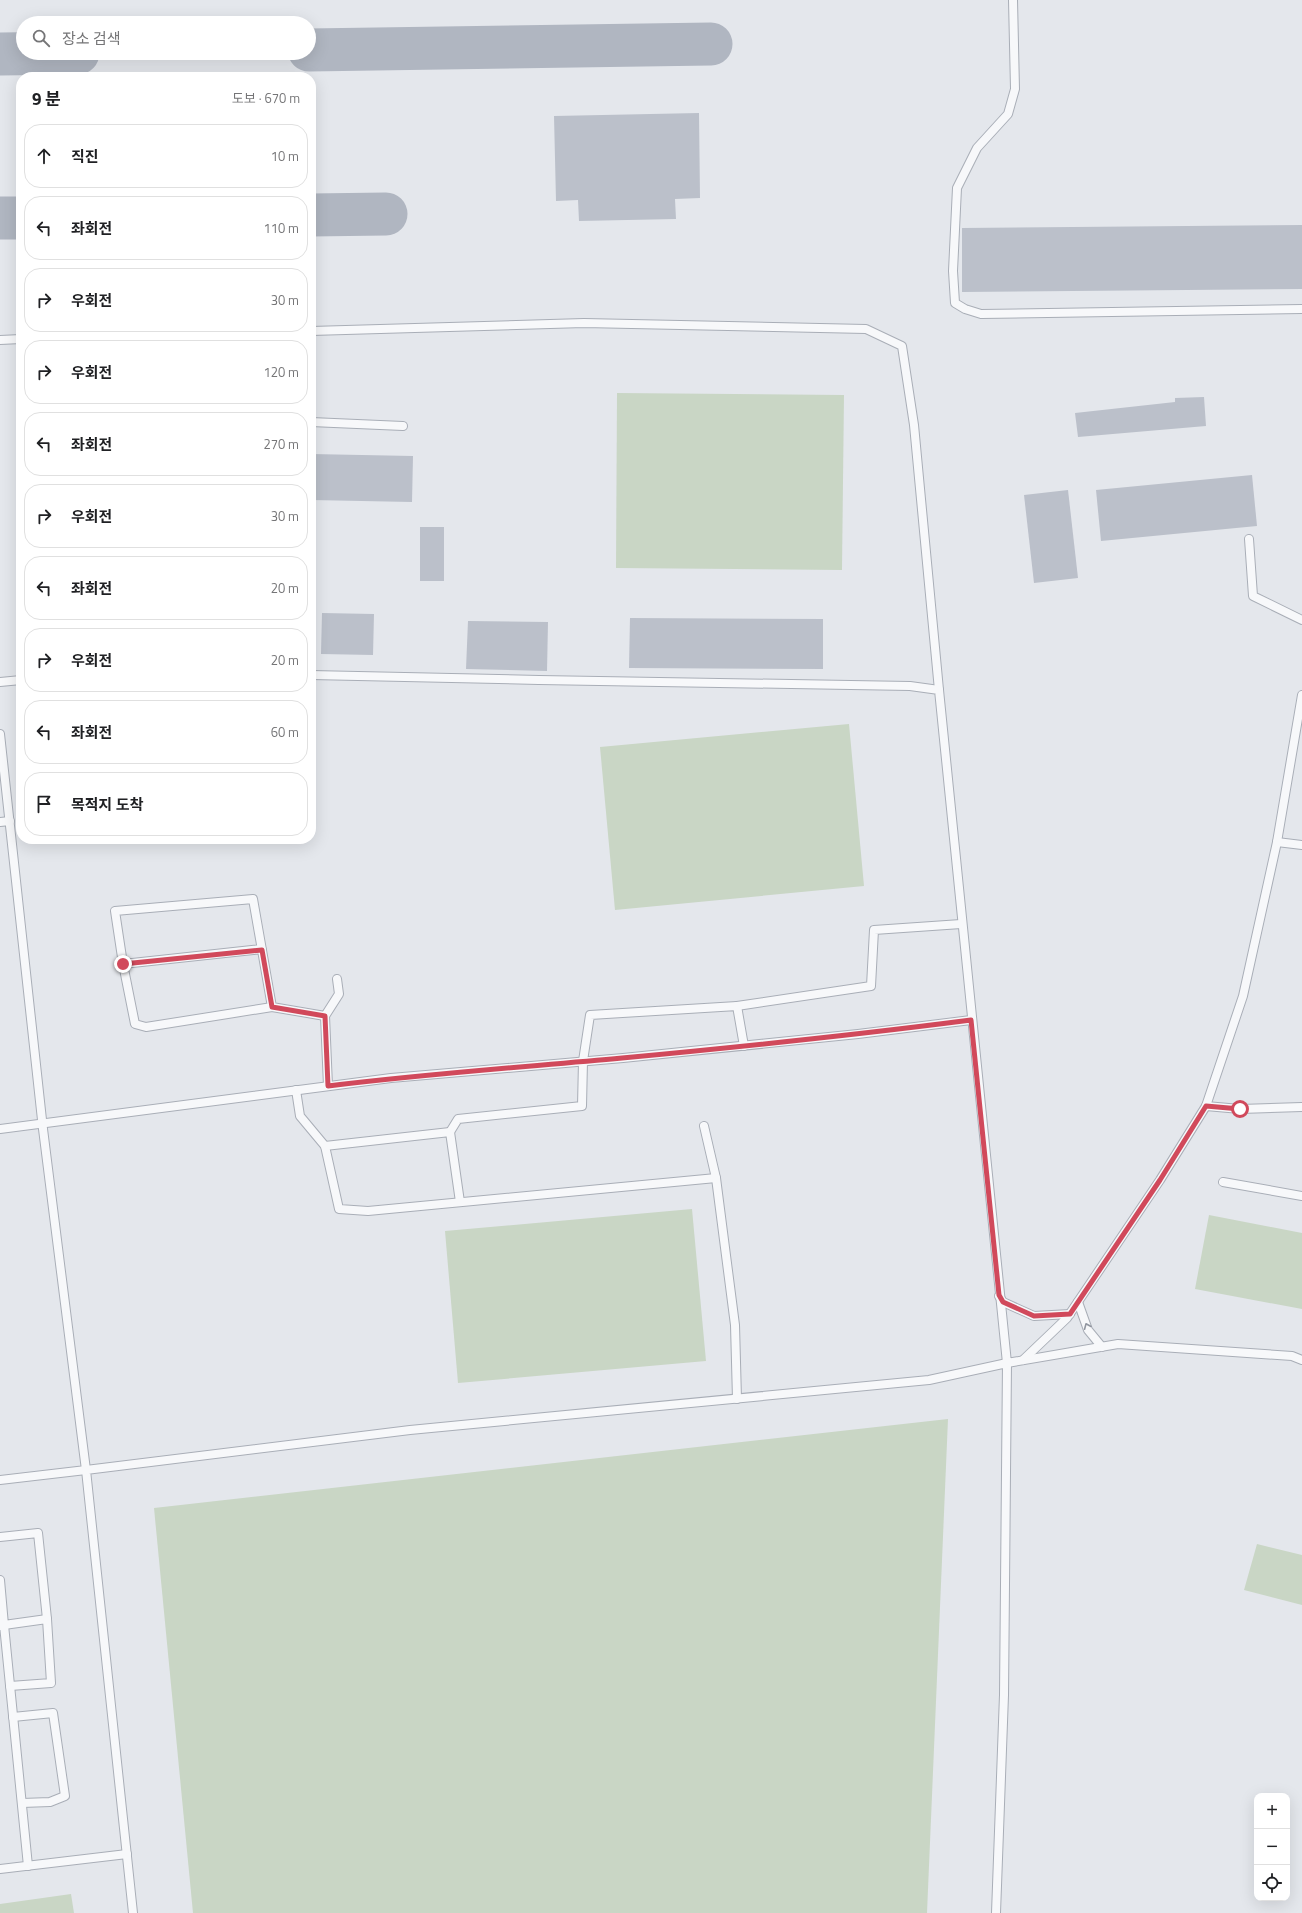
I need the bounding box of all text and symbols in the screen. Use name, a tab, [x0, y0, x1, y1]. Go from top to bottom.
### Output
search box	[16, 16, 316, 60]
icon: search	[30, 27, 52, 49]
text: 장소 검색	[62, 27, 121, 50]
text: 9 분	[32, 86, 61, 112]
text: 도보 · 670 m	[232, 88, 300, 108]
icon: ahead	[33, 145, 55, 167]
text: 직진	[71, 145, 99, 168]
text: 10 m	[271, 146, 299, 166]
icon: left	[33, 217, 55, 239]
text: 좌회전	[71, 217, 112, 240]
text: 110 m	[263, 218, 299, 238]
icon: right	[33, 289, 55, 311]
text: 우회전	[71, 289, 112, 312]
text: 30 m	[271, 290, 299, 310]
icon: right	[33, 361, 55, 383]
text: 우회전	[71, 361, 112, 384]
text: 120 m	[263, 362, 299, 382]
icon: left	[33, 433, 55, 455]
text: 좌회전	[71, 433, 112, 456]
text: 270 m	[263, 434, 299, 454]
icon: right	[33, 505, 55, 527]
text: 우회전	[71, 505, 112, 528]
text: 30 m	[271, 506, 299, 526]
icon: left	[33, 577, 55, 599]
text: 좌회전	[71, 577, 112, 600]
text: 20 m	[271, 578, 299, 598]
icon: right	[33, 649, 55, 671]
text: 우회전	[71, 649, 112, 672]
text: 20 m	[271, 650, 299, 670]
icon: left	[33, 721, 55, 743]
text: 좌회전	[71, 721, 112, 744]
text: 60 m	[271, 722, 299, 742]
icon: arrive	[33, 793, 55, 815]
text: 목적지 도착	[71, 793, 143, 816]
route end	[114, 955, 132, 973]
route start	[1231, 1100, 1249, 1118]
one-way arrow	[1084, 1323, 1092, 1330]
map controls	[1254, 1793, 1290, 1901]
button: +	[1254, 1793, 1290, 1829]
button: −	[1254, 1829, 1290, 1865]
button: locate	[1254, 1865, 1290, 1901]

